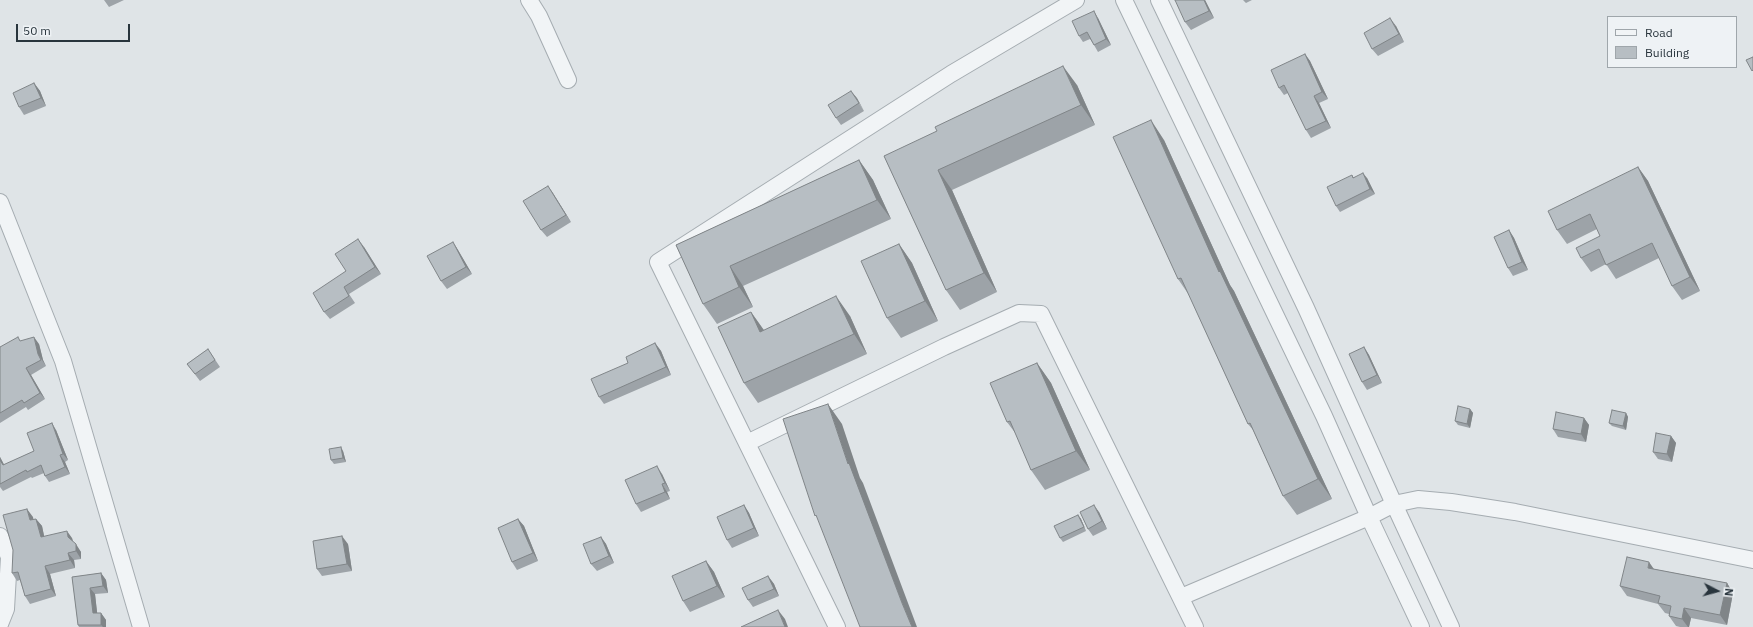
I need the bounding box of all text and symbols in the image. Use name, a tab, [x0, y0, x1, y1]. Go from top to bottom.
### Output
scale bar	[18, 16, 132, 42]
legend	[1607, 16, 1737, 68]
text: 50 m	[23, 23, 51, 38]
text: Road	[1645, 25, 1673, 40]
text: Building	[1645, 45, 1689, 60]
north arrow	[1697, 571, 1737, 611]
text: N	[1722, 588, 1736, 597]

